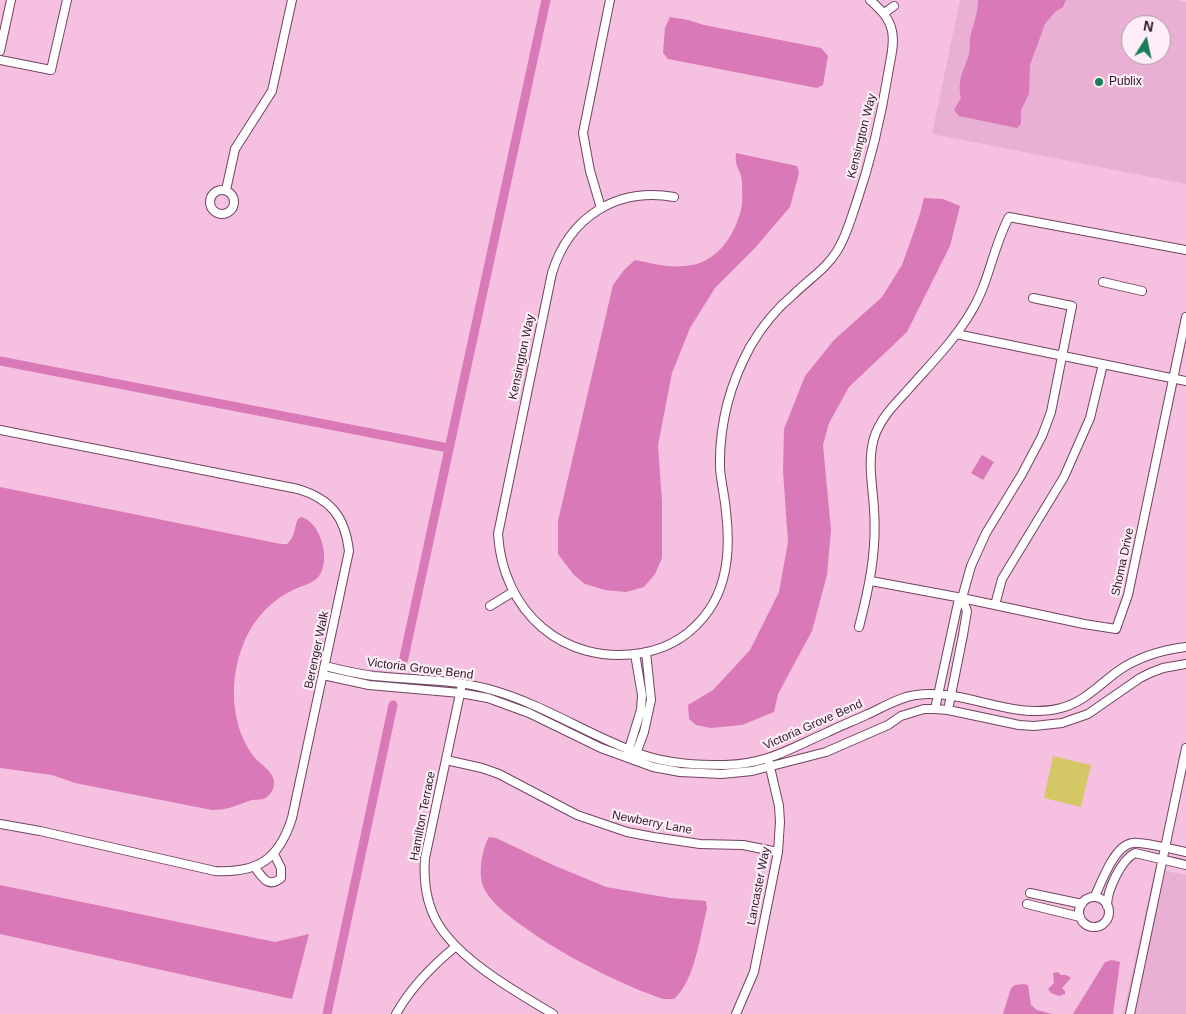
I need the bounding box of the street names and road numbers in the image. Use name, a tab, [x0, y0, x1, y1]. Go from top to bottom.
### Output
street label: Kensington Way	[844, 92, 880, 180]
street label: Kensington Way	[506, 313, 538, 401]
street label: Shoma Drive	[1109, 527, 1137, 597]
street label: Berenger Walk	[302, 610, 332, 690]
street label: Victoria Grove Bend	[366, 655, 474, 683]
street label: Victoria Grove Bend	[761, 697, 865, 753]
street label: Hamilton Terrace	[407, 770, 439, 862]
street label: Newberry Lane	[611, 808, 693, 838]
street label: Lancaster Way	[744, 846, 774, 926]

